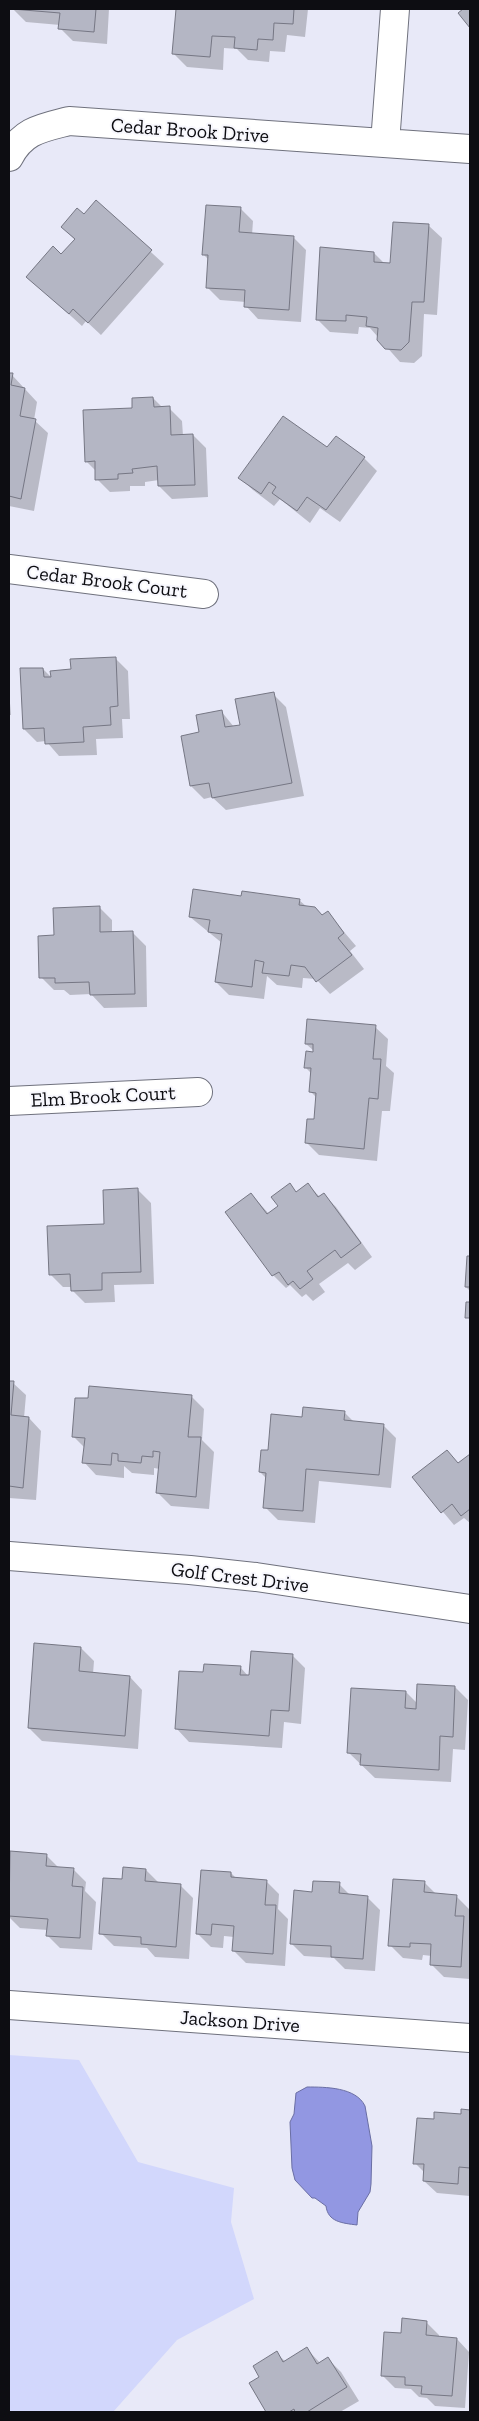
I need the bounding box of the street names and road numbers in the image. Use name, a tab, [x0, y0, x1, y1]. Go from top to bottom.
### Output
street label: Cedar Brook Drive	[110, 112, 270, 148]
street label: Cedar Brook Court	[25, 559, 189, 603]
street label: Elm Brook Court	[30, 1080, 177, 1112]
street label: Golf Crest Drive	[170, 1557, 310, 1597]
street label: Jackson Drive	[179, 2005, 301, 2037]

